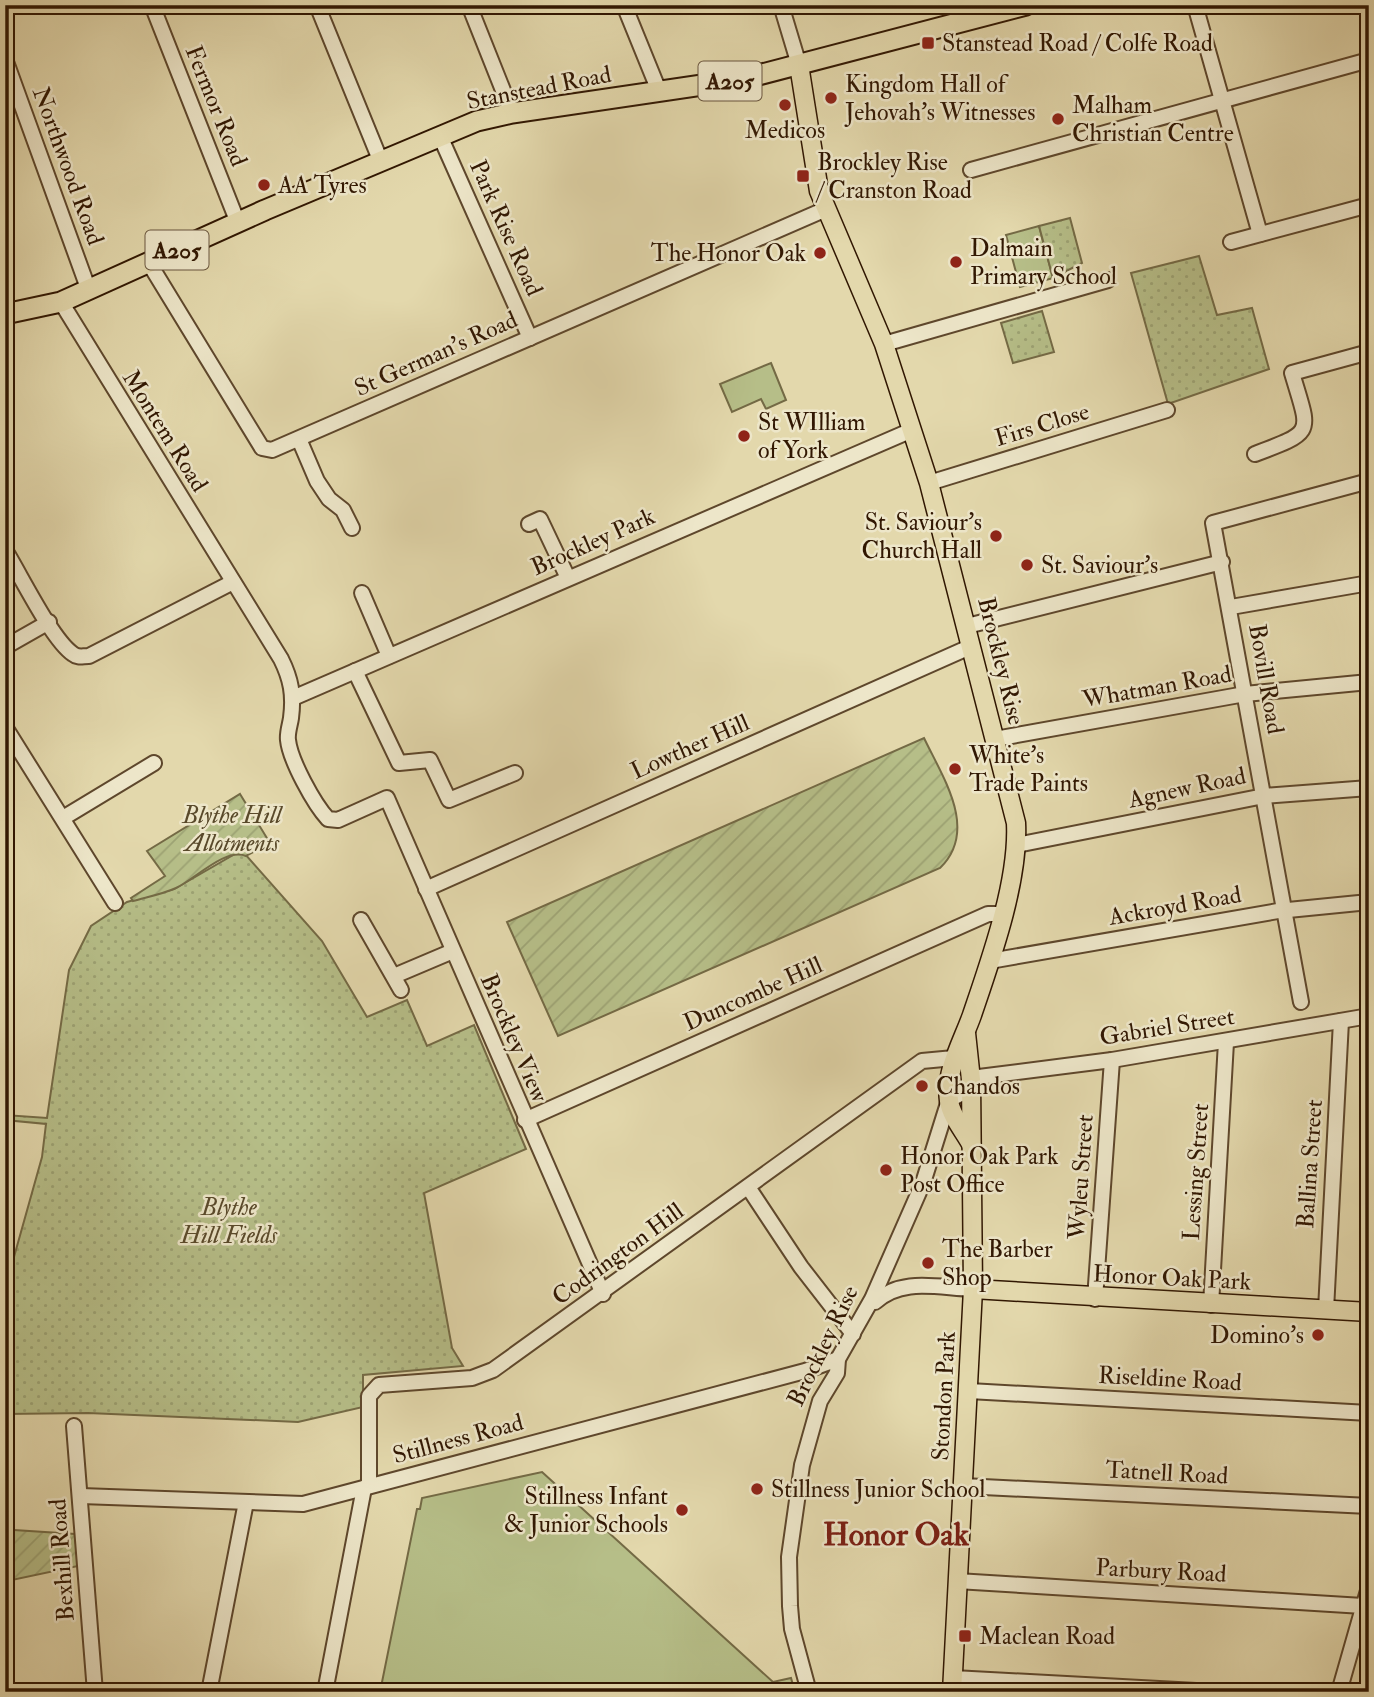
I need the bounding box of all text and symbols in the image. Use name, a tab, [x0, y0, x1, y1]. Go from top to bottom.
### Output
place label: Stanstead Road / Colfe Road	[942, 28, 1213, 59]
marker: Stanstead Road / Colfe Road	[920, 35, 936, 51]
street label: Fermor Road	[178, 41, 254, 171]
street label: Stanstead Road	[464, 59, 614, 117]
road number: A205	[698, 61, 762, 100]
place label: Kingdom Hall of Jehovah's Witnesses	[844, 69, 1036, 128]
street label: Northwood Road	[25, 83, 111, 250]
marker: Kingdom Hall of Jehovah's Witnesses	[823, 90, 839, 106]
place label: Malham Christian Centre	[1072, 90, 1234, 149]
marker: Medicos	[777, 97, 793, 113]
marker: Malham Christian Centre	[1050, 111, 1066, 127]
place label: Medicos	[745, 115, 825, 146]
place label: Brockley Rise / Cranston Road	[815, 147, 972, 206]
street label: Park Rise Road	[462, 155, 550, 301]
marker: Brockley Rise / Cranston Road	[795, 168, 811, 184]
place label: AA Tyres	[277, 170, 367, 201]
marker: AA Tyres	[256, 177, 272, 193]
road number: A205	[146, 230, 208, 270]
place label: Dalmain Primary School	[970, 233, 1117, 292]
place label: The Honor Oak	[651, 238, 806, 269]
marker: The Honor Oak	[812, 245, 828, 261]
marker: Dalmain Primary School	[948, 254, 964, 270]
street label: St German's Road	[350, 304, 523, 404]
street label: Montem Road	[115, 364, 215, 498]
street label: Firs Close	[991, 396, 1093, 454]
place label: St WIlliam of York	[758, 407, 866, 466]
marker: St WIlliam of York	[736, 428, 752, 444]
street label: Brockley Park	[526, 501, 660, 583]
place label: St. Saviour's Church Hall	[862, 507, 982, 566]
marker: St. Saviour's Church Hall	[988, 528, 1004, 544]
place label: St. Saviour's	[1041, 550, 1158, 581]
marker: St. Saviour's	[1019, 557, 1035, 573]
street label: Brockley Rise	[970, 594, 1032, 728]
street label: Bovill Road	[1241, 621, 1291, 737]
street label: Whatman Road	[1079, 659, 1234, 716]
street label: Lowther Hill	[626, 707, 754, 787]
place label: White's Trade Paints	[968, 740, 1088, 799]
street label: Agnew Road	[1124, 760, 1249, 816]
marker: White's Trade Paints	[947, 761, 963, 777]
park label: Blythe Hill Allotments	[182, 800, 284, 859]
street label: Ackroyd Road	[1105, 879, 1244, 933]
street label: Duncombe Hill	[679, 950, 827, 1038]
street label: Brockley View	[473, 969, 555, 1108]
street label: Gabriel Street	[1097, 1001, 1237, 1053]
place label: Chandos	[936, 1071, 1020, 1102]
marker: Chandos	[914, 1078, 930, 1094]
street label: Ballina Street	[1290, 1098, 1330, 1230]
street label: Lessing Street	[1176, 1102, 1216, 1242]
street label: Wyleu Street	[1061, 1113, 1101, 1242]
place label: Honor Oak Park Post Office	[900, 1141, 1059, 1200]
marker: Honor Oak Park Post Office	[878, 1162, 894, 1178]
park label: Blythe Hill Fields	[180, 1192, 278, 1251]
street label: Codrington Hill	[546, 1196, 690, 1312]
place label: The Barber Shop	[942, 1234, 1053, 1293]
marker: The Barber Shop	[920, 1255, 936, 1271]
street label: Honor Oak Park	[1092, 1258, 1252, 1298]
street label: Brockley Rise	[780, 1280, 866, 1412]
place label: Domino's	[1210, 1320, 1304, 1351]
marker: Domino's	[1310, 1327, 1326, 1343]
street label: Stondon Park	[925, 1330, 963, 1461]
street label: Riseldine Road	[1097, 1360, 1243, 1398]
street label: Stillness Road	[389, 1407, 527, 1471]
street label: Tatnell Road	[1105, 1454, 1229, 1492]
place label: Stillness Junior School	[771, 1474, 985, 1505]
place label: Stillness Infant & Junior Schools	[504, 1481, 668, 1540]
marker: Stillness Junior School	[749, 1481, 765, 1497]
street label: Bexhill Road	[42, 1497, 82, 1622]
marker: Stillness Infant & Junior Schools	[674, 1502, 690, 1518]
district label: Honor Oak	[823, 1515, 970, 1555]
street label: Parbury Road	[1095, 1552, 1227, 1590]
place label: Maclean Road	[979, 1621, 1115, 1652]
marker: Maclean Road	[957, 1628, 973, 1644]

